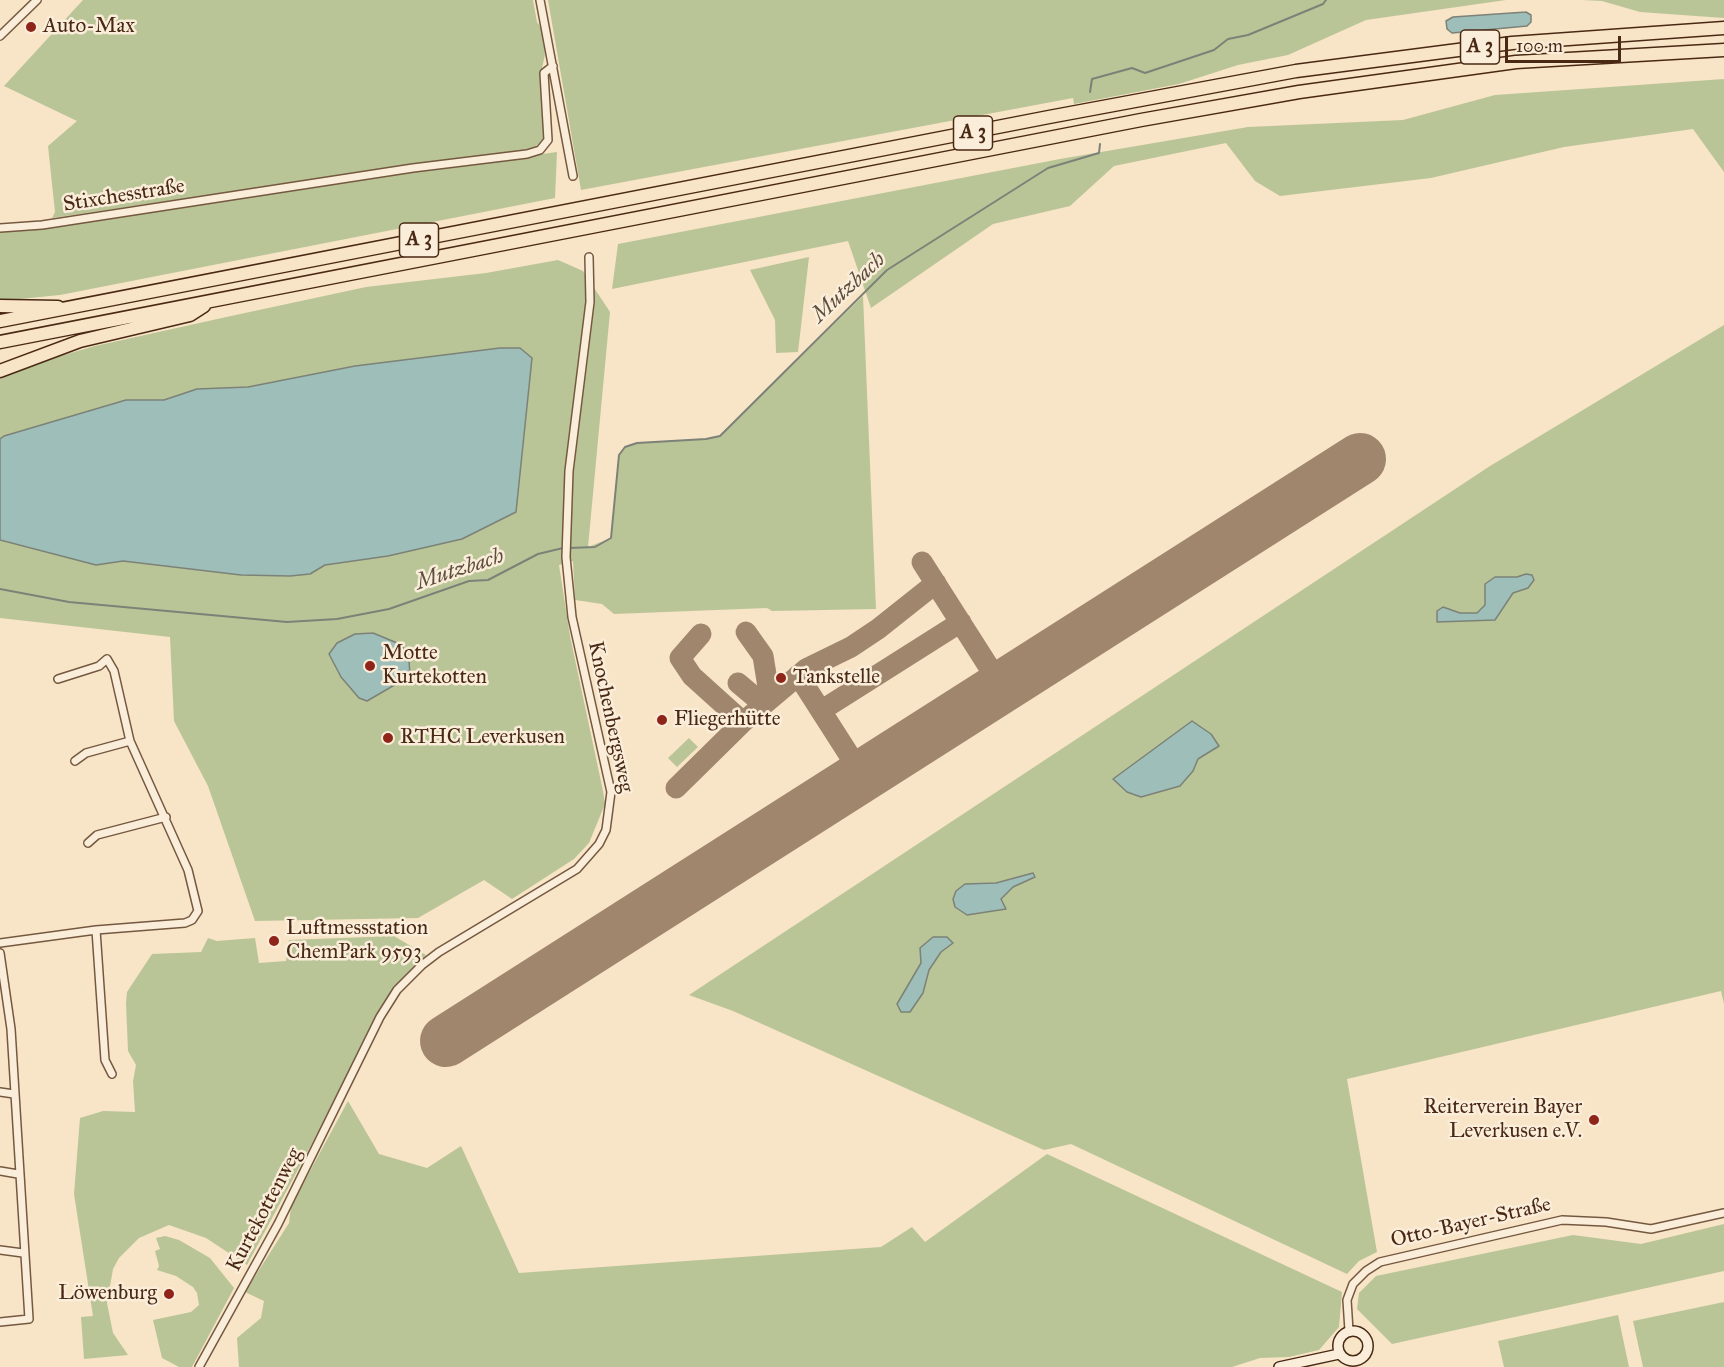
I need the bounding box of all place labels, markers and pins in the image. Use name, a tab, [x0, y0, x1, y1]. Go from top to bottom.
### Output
place label: Auto-Max	[43, 14, 135, 40]
marker: Auto-Max	[24, 20, 38, 34]
place label: Motte Kurtekotten	[382, 641, 487, 691]
marker: Motte Kurtekotten	[363, 659, 377, 673]
place label: Tankstelle	[793, 665, 880, 691]
marker: Tankstelle	[774, 671, 788, 685]
place label: Fliegerhütte	[674, 707, 780, 733]
marker: Fliegerhütte	[655, 713, 669, 727]
place label: RTHC Leverkusen	[400, 725, 565, 751]
marker: RTHC Leverkusen	[381, 731, 395, 745]
place label: Luftmessstation ChemPark 9593	[286, 916, 428, 966]
marker: Luftmessstation ChemPark 9593	[267, 934, 281, 948]
place label: Reiterverein Bayer Leverkusen e.V.	[1423, 1095, 1582, 1145]
marker: Reiterverein Bayer Leverkusen e.V.	[1587, 1113, 1601, 1127]
place label: Löwenburg	[58, 1281, 157, 1307]
marker: Löwenburg	[162, 1287, 176, 1301]

